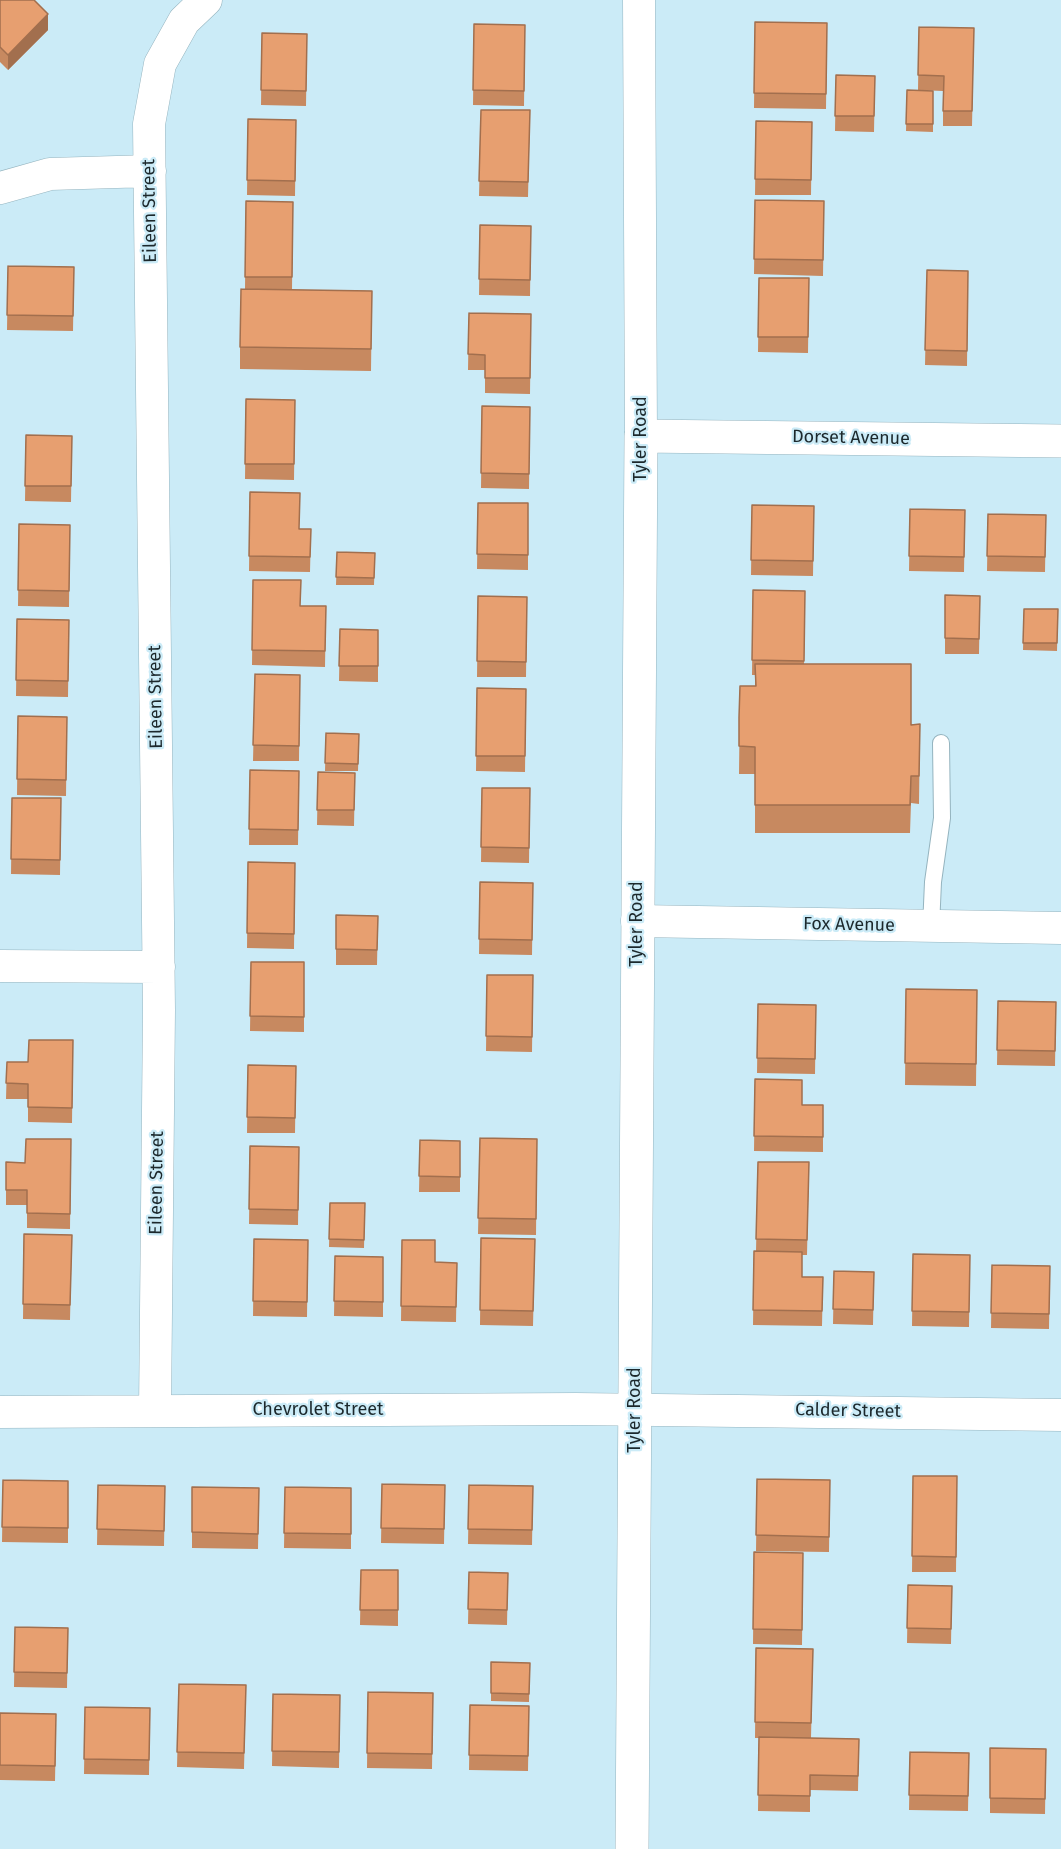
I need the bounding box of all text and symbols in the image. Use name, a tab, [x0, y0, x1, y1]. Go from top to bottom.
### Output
street label: Eileen Street	[138, 159, 162, 263]
street label: Tyler Road	[630, 396, 652, 482]
street label: Dorset Avenue	[792, 426, 910, 450]
street label: Eileen Street	[144, 645, 168, 749]
street label: Tyler Road	[626, 881, 648, 967]
street label: Fox Avenue	[803, 913, 895, 937]
street label: Eileen Street	[145, 1131, 169, 1235]
street label: Tyler Road	[624, 1367, 646, 1453]
street label: Chevrolet Street	[252, 1399, 384, 1421]
street label: Calder Street	[795, 1399, 901, 1423]

